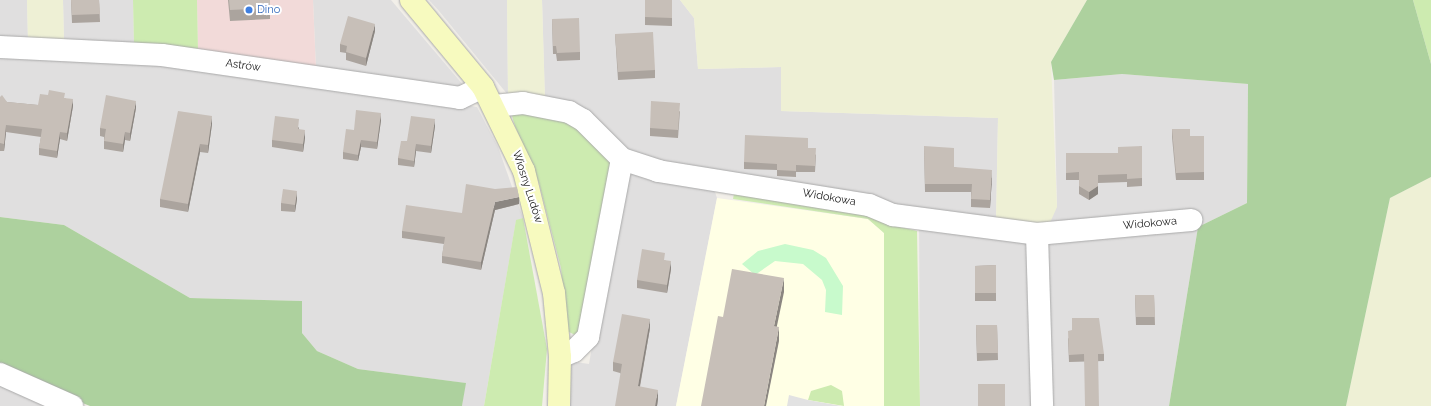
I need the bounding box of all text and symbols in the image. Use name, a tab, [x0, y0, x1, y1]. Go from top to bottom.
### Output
place label: Dino	[257, 3, 280, 17]
marker: Dino	[244, 5, 254, 15]
street label: Astrów	[225, 57, 261, 75]
street label: Wiosny Ludów	[509, 149, 545, 225]
street label: Widokowa	[801, 187, 857, 209]
street label: Widokowa	[1123, 215, 1177, 233]

